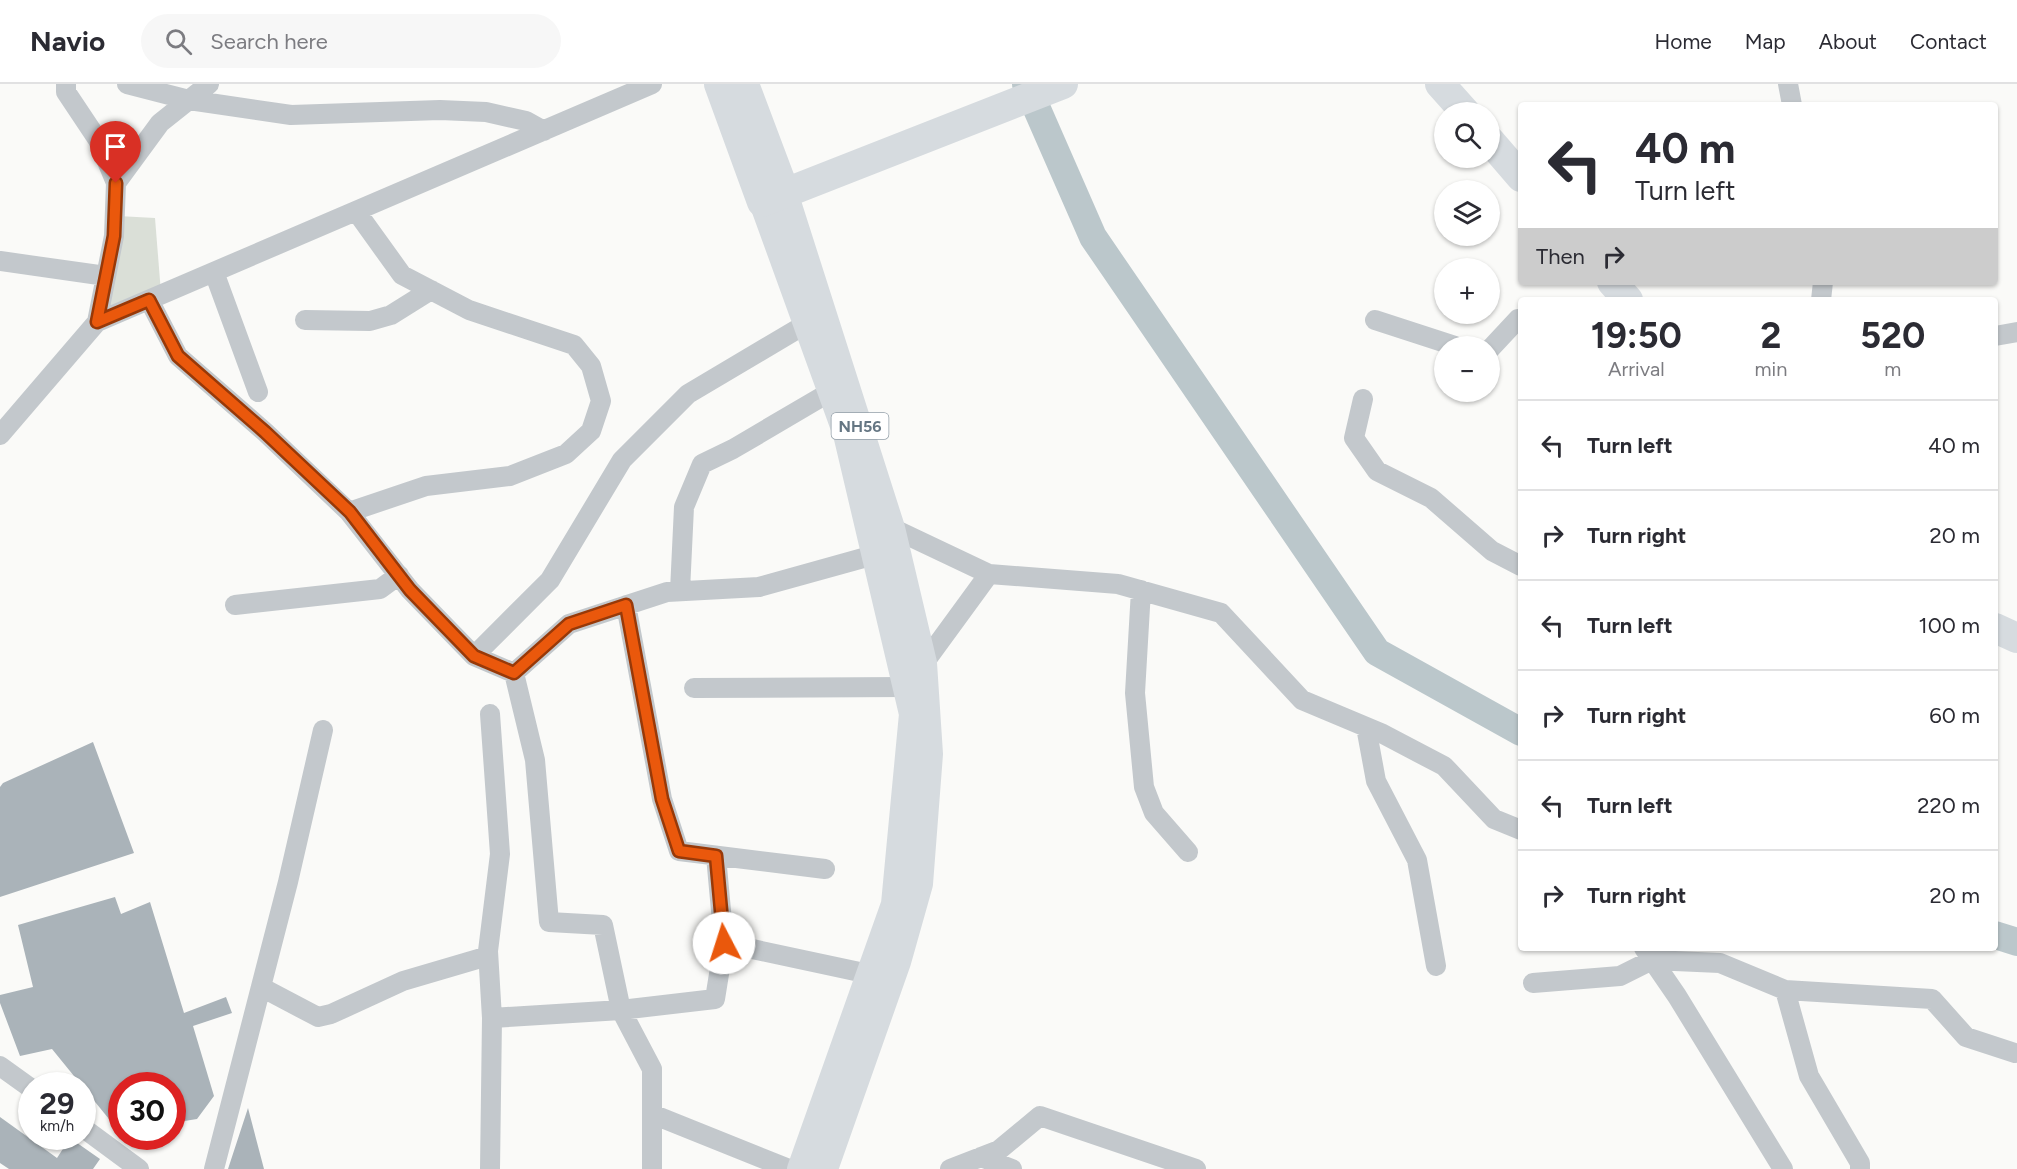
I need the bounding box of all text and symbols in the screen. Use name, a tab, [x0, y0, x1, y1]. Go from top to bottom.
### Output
search box	[141, 14, 561, 68]
text: Navio	[30, 24, 105, 58]
icon: search	[162, 25, 195, 58]
text: Search here	[210, 28, 328, 55]
text: Home	[1655, 29, 1712, 54]
text: Map	[1745, 29, 1786, 54]
text: About	[1819, 29, 1877, 54]
text: Contact	[1910, 29, 1987, 54]
map controls	[1434, 102, 1500, 402]
button: search	[1434, 102, 1500, 168]
pin	[90, 121, 141, 183]
text: 40 m	[1635, 123, 1735, 174]
icon: left	[1536, 126, 1614, 204]
icon: arrive	[99, 130, 132, 163]
text: Turn left	[1635, 174, 1735, 207]
button: layers	[1434, 180, 1500, 246]
icon: right	[1597, 240, 1630, 273]
text: Then	[1536, 243, 1585, 270]
button: +	[1434, 258, 1500, 324]
text: 19:50	[1591, 314, 1682, 357]
text: 2	[1761, 314, 1781, 357]
text: 520	[1860, 314, 1925, 357]
button: −	[1434, 336, 1500, 402]
text: Arrival	[1608, 357, 1665, 381]
text: min	[1755, 357, 1787, 381]
text: m	[1884, 357, 1901, 381]
road number: NH56	[832, 413, 888, 439]
icon: left	[1536, 429, 1569, 462]
text: Turn left	[1587, 432, 1673, 459]
text: 40 m	[1928, 432, 1980, 459]
icon: right	[1536, 519, 1569, 552]
text: Turn right	[1587, 522, 1686, 549]
text: 20 m	[1929, 522, 1980, 549]
icon: left	[1536, 609, 1569, 642]
text: Turn left	[1587, 612, 1673, 639]
text: 100 m	[1919, 612, 1980, 639]
icon: right	[1536, 699, 1569, 732]
text: Turn right	[1587, 702, 1686, 729]
text: 60 m	[1929, 702, 1980, 729]
icon: left	[1536, 789, 1569, 822]
text: Turn left	[1587, 792, 1673, 819]
text: 220 m	[1917, 792, 1980, 819]
icon: right	[1536, 879, 1569, 912]
text: Turn right	[1587, 882, 1686, 909]
text: 20 m	[1929, 882, 1980, 909]
position arrow	[692, 911, 756, 975]
speed limit sign: 30	[108, 1072, 186, 1150]
text: 29	[40, 1085, 74, 1122]
text: km/h	[40, 1117, 74, 1135]

